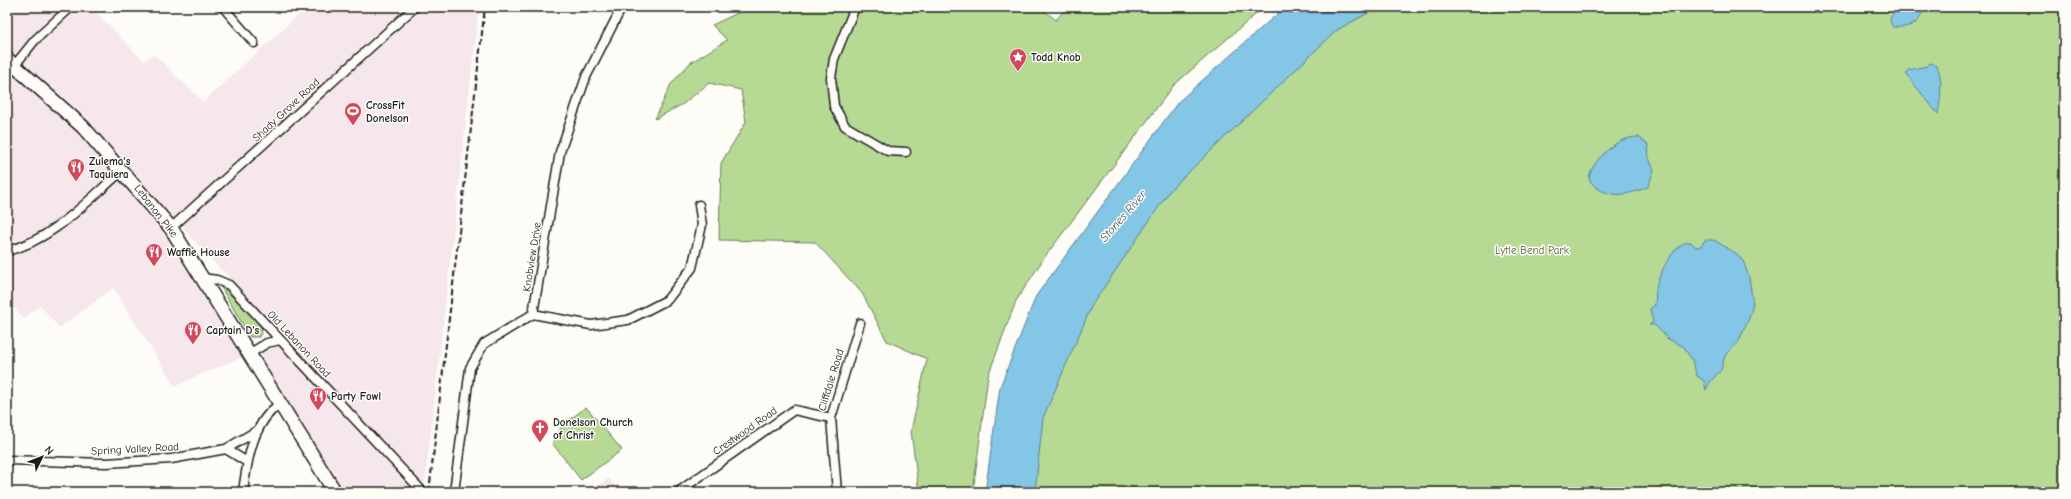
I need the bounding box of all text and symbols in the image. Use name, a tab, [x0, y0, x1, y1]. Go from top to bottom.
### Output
place icon: Todd Knob	[1008, 47, 1028, 72]
place label: Todd Knob	[1031, 51, 1081, 64]
street label: Shady Grove Road	[250, 75, 322, 144]
place label: CrossFit Donelson	[366, 99, 409, 125]
sports icon: CrossFit Donelson	[343, 101, 363, 126]
place label: Zulema's Taquiera	[89, 155, 131, 181]
restaurant icon: Zulema's Taquiera	[66, 157, 86, 182]
street label: Lebanon Pike	[131, 182, 181, 240]
water label: Stones River	[1097, 186, 1150, 245]
street label: Knobview Drive	[520, 221, 544, 293]
restaurant icon: Waffle House	[144, 242, 164, 267]
park label: Lytle Bend Park	[1495, 244, 1570, 257]
place label: Waffle House	[167, 246, 230, 259]
street label: Old Lebanon Road	[265, 308, 333, 380]
restaurant icon: Captain D's	[183, 320, 203, 345]
place label: Captain D's	[206, 324, 259, 337]
street label: Cliffdale Road	[815, 347, 847, 413]
restaurant icon: Party Fowl	[308, 386, 328, 411]
place label: Party Fowl	[331, 390, 381, 403]
street label: Crestwood Road	[710, 404, 780, 458]
place label: Donelson Church of Christ	[553, 416, 633, 442]
church icon: Donelson Church of Christ	[530, 418, 550, 443]
north arrow	[22, 437, 62, 477]
street label: Spring Valley Road	[91, 440, 179, 458]
text: N	[42, 443, 56, 458]

